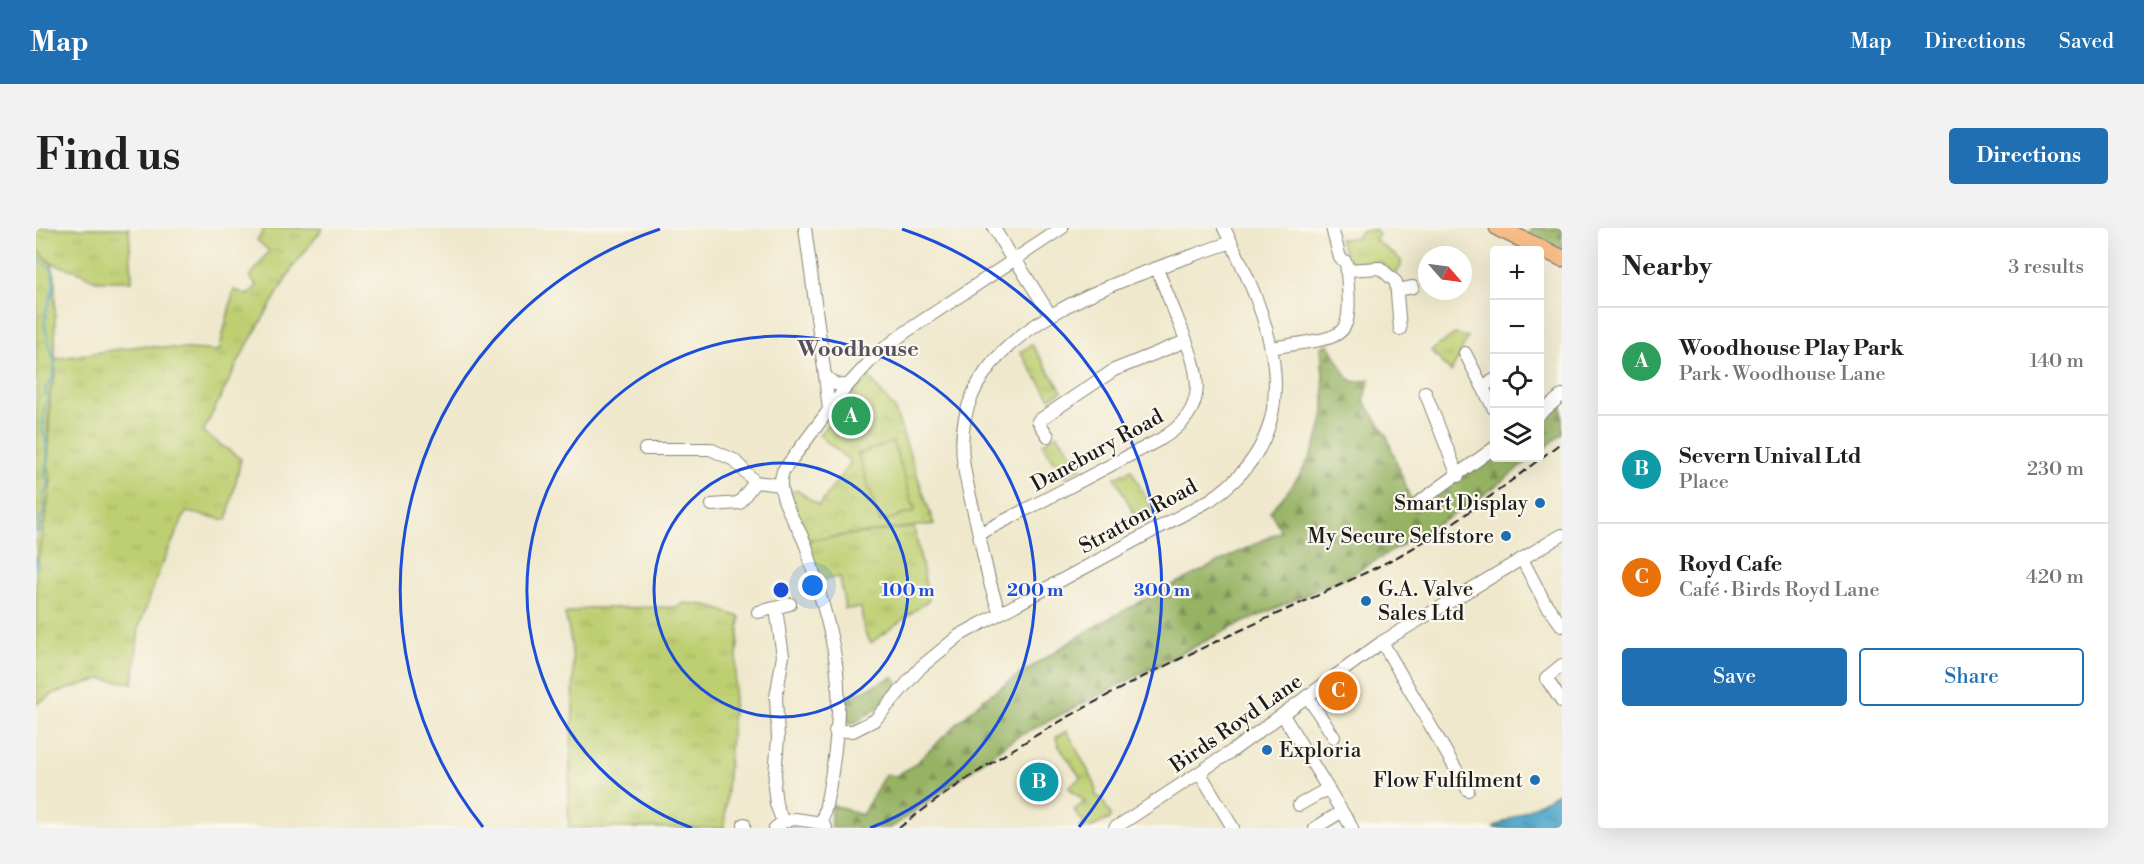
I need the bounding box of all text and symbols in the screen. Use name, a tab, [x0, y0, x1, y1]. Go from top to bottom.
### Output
text: Map	[30, 25, 89, 60]
text: Map	[1850, 29, 1892, 55]
text: Directions	[1925, 29, 2026, 55]
text: Saved	[2059, 29, 2114, 55]
button: Directions	[1949, 128, 2108, 184]
text: Find us	[36, 130, 180, 183]
north arrow	[1418, 246, 1472, 300]
map controls	[1490, 246, 1544, 462]
button: +	[1490, 246, 1544, 300]
text: Nearby	[1622, 251, 1712, 283]
text: 3 results	[2008, 255, 2084, 280]
button: −	[1490, 300, 1544, 354]
text: Woodhouse Play Park	[1679, 335, 1904, 362]
district label: Woodhouse	[796, 336, 919, 363]
text: A	[1634, 349, 1649, 374]
text: 140 m	[2029, 349, 2084, 374]
button: locate	[1490, 354, 1544, 408]
text: Park · Woodhouse Lane	[1679, 362, 1886, 387]
pin: A	[832, 394, 870, 438]
street label: Danebury Road	[1027, 404, 1168, 498]
button: layers	[1490, 408, 1544, 462]
text: Severn Unival Ltd	[1679, 443, 1862, 470]
text: B	[1634, 457, 1649, 482]
text: 230 m	[2027, 457, 2084, 482]
text: Place	[1679, 470, 1729, 495]
street label: Stratton Road	[1075, 474, 1202, 560]
place label: Smart Display	[1394, 491, 1529, 517]
marker: Smart Display	[1533, 496, 1547, 510]
place label: My Secure Selfstore	[1307, 524, 1494, 550]
marker: My Secure Selfstore	[1499, 529, 1513, 543]
text: Royd Cafe	[1679, 551, 1782, 578]
text: C	[1634, 565, 1649, 590]
text: 420 m	[2026, 565, 2084, 590]
your location	[798, 571, 827, 600]
place label: G.A. Valve Sales Ltd	[1378, 577, 1473, 627]
text: Café · Birds Royd Lane	[1679, 578, 1880, 603]
text: 100 m	[881, 579, 935, 602]
text: 200 m	[1007, 579, 1064, 602]
text: 300 m	[1134, 579, 1191, 602]
centre of rings	[771, 580, 791, 600]
marker: G.A. Valve Sales Ltd	[1359, 594, 1373, 608]
button: Save	[1622, 648, 1847, 706]
button: Share	[1859, 648, 2084, 706]
pin: C	[1318, 668, 1358, 714]
street label: Birds Royd Lane	[1165, 669, 1308, 780]
place label: Exploria	[1279, 738, 1362, 764]
marker: Exploria	[1260, 743, 1274, 757]
pin: B	[1020, 760, 1058, 804]
place label: Flow Fulfilment	[1373, 768, 1524, 794]
marker: Flow Fulfilment	[1528, 773, 1542, 787]

